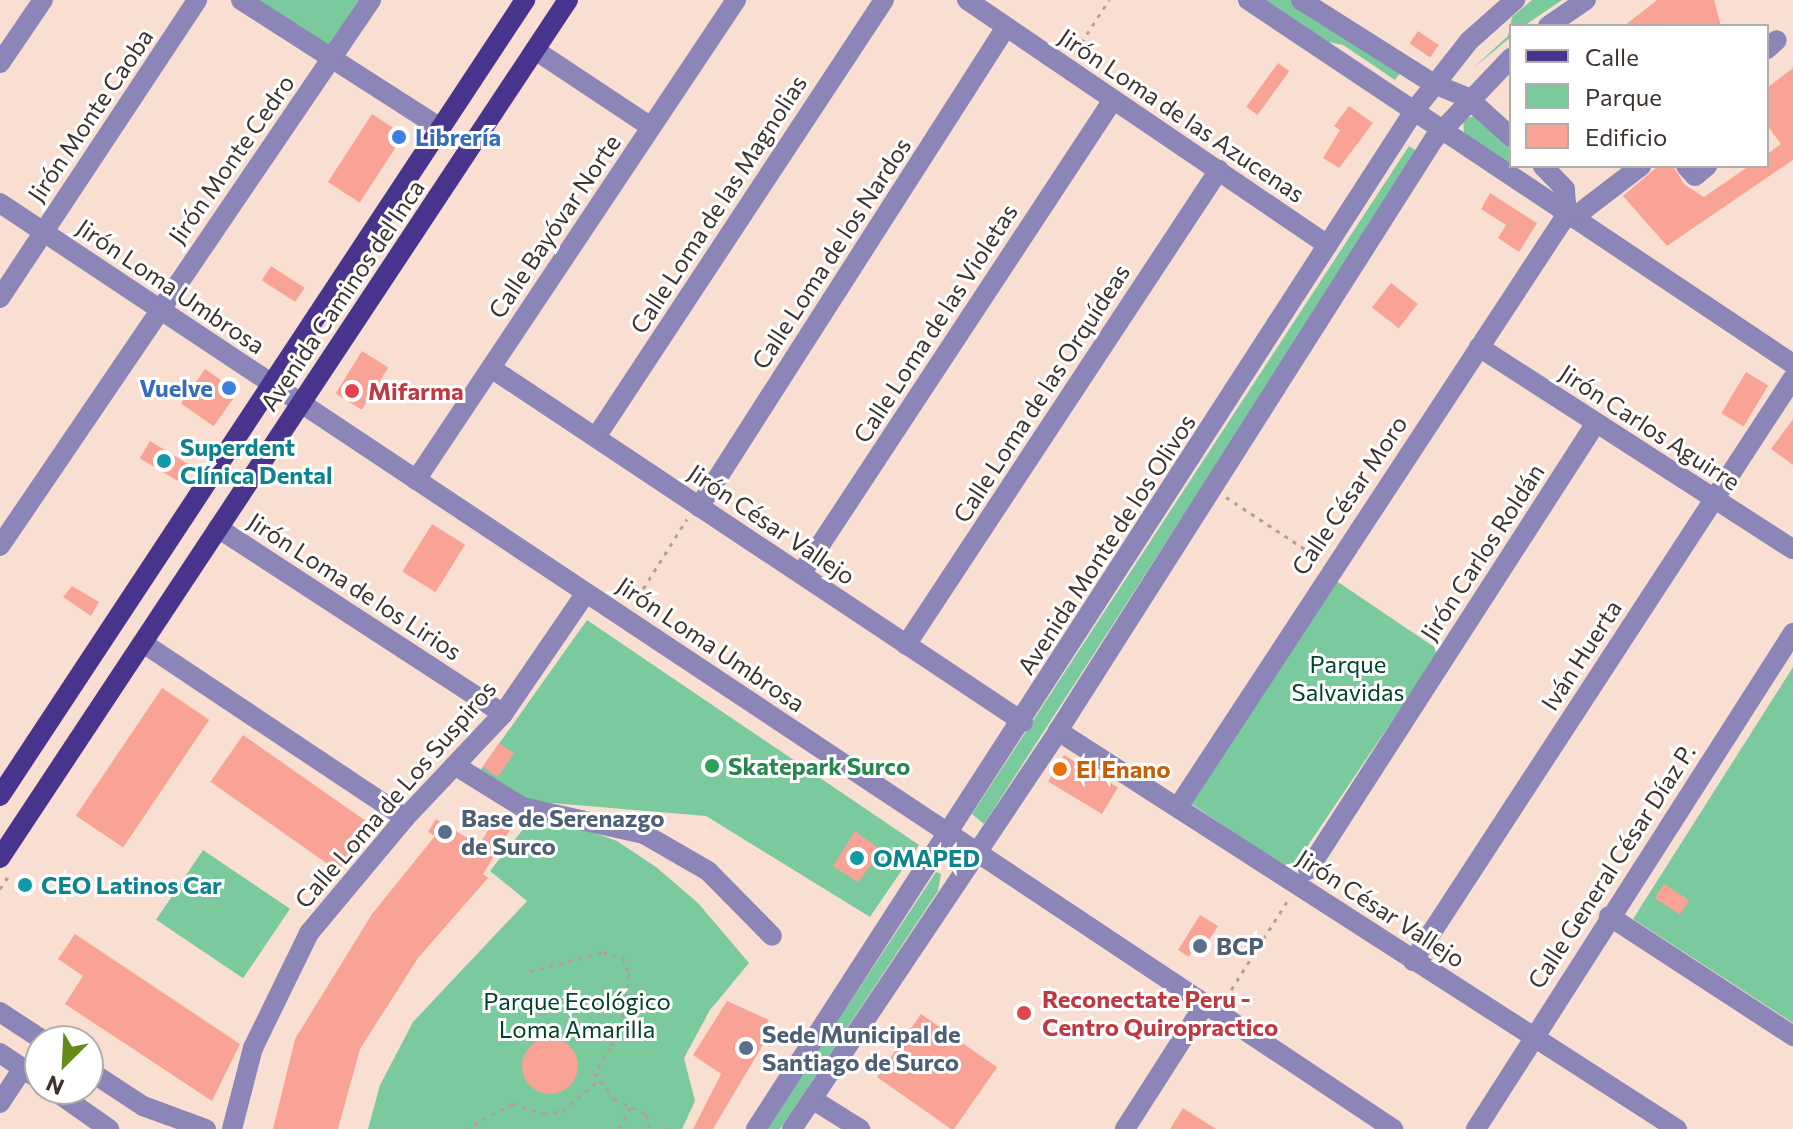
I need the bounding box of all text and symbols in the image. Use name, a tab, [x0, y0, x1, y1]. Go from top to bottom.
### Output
street label: Jirón Loma de las Azucenas	[1054, 22, 1310, 208]
street label: Jirón Monte Caoba	[21, 23, 159, 207]
legend	[1509, 24, 1769, 168]
text: Calle	[1585, 42, 1639, 71]
street label: Jirón Monte Cedro	[162, 69, 300, 249]
street label: Calle Loma de las Magnolias	[624, 70, 812, 338]
text: Parque	[1585, 82, 1662, 111]
text: Edificio	[1585, 122, 1667, 151]
place label: Librería	[415, 123, 501, 151]
marker: Librería	[390, 128, 408, 146]
street label: Calle Bayóvar Norte	[482, 129, 626, 323]
street label: Calle Loma de los Nardos	[745, 132, 917, 374]
street label: Avenida Caminos del Inca	[254, 174, 430, 416]
street label: Calle Loma de las Violetas	[847, 198, 1023, 448]
street label: Jirón Loma Umbrosa	[72, 212, 270, 360]
street label: Calle Loma de las Orquídeas	[947, 258, 1135, 528]
street label: Jirón Carlos Aguirre	[1554, 358, 1746, 496]
place label: Vuelve	[139, 374, 213, 402]
place label: Mifarma	[368, 377, 464, 405]
marker: Vuelve	[220, 379, 238, 397]
marker: Mifarma	[343, 382, 361, 400]
street label: Avenida Monte de los Olivos	[1011, 408, 1201, 680]
street label: Calle César Moro	[1285, 410, 1413, 580]
place label: Superdent Clínica Dental	[180, 433, 333, 489]
marker: Superdent Clínica Dental	[155, 452, 173, 470]
street label: Jirón César Vallejo	[683, 458, 861, 590]
street label: Jirón Carlos Roldán	[1414, 458, 1550, 646]
street label: Jirón Loma de los Lirios	[243, 506, 467, 666]
street label: Jirón Loma Umbrosa	[612, 570, 810, 718]
street label: Iván Huerta	[1535, 594, 1627, 716]
park label: Parque Salvavidas	[1292, 650, 1404, 706]
street label: Calle Loma de Los Suspiros	[288, 674, 502, 914]
street label: Calle General César Díaz P.	[1521, 738, 1701, 994]
place label: Skatepark Surco	[728, 752, 910, 780]
place label: El Enano	[1076, 755, 1171, 783]
marker: Skatepark Surco	[703, 757, 721, 775]
marker: El Enano	[1051, 760, 1069, 778]
place label: Base de Serenazgo de Surco	[461, 804, 665, 860]
marker: Base de Serenazgo de Surco	[436, 823, 454, 841]
street label: Jirón César Vallejo	[1291, 843, 1471, 973]
place label: OMAPED	[873, 844, 980, 872]
marker: OMAPED	[848, 849, 866, 867]
place label: CEO Latinos Car	[41, 871, 222, 899]
marker: CEO Latinos Car	[16, 876, 34, 894]
place label: BCP	[1216, 932, 1264, 960]
marker: BCP	[1191, 937, 1209, 955]
place label: Reconectate Peru - Centro Quiropractico	[1042, 985, 1278, 1041]
park label: Parque Ecológico Loma Amarilla	[483, 987, 671, 1043]
marker: Reconectate Peru - Centro Quiropractico	[1013, 1002, 1035, 1024]
place label: Sede Municipal de Santiago de Surco	[762, 1020, 961, 1076]
north arrow	[24, 1025, 104, 1105]
marker: Sede Municipal de Santiago de Surco	[737, 1039, 755, 1057]
text: N	[42, 1070, 68, 1101]

